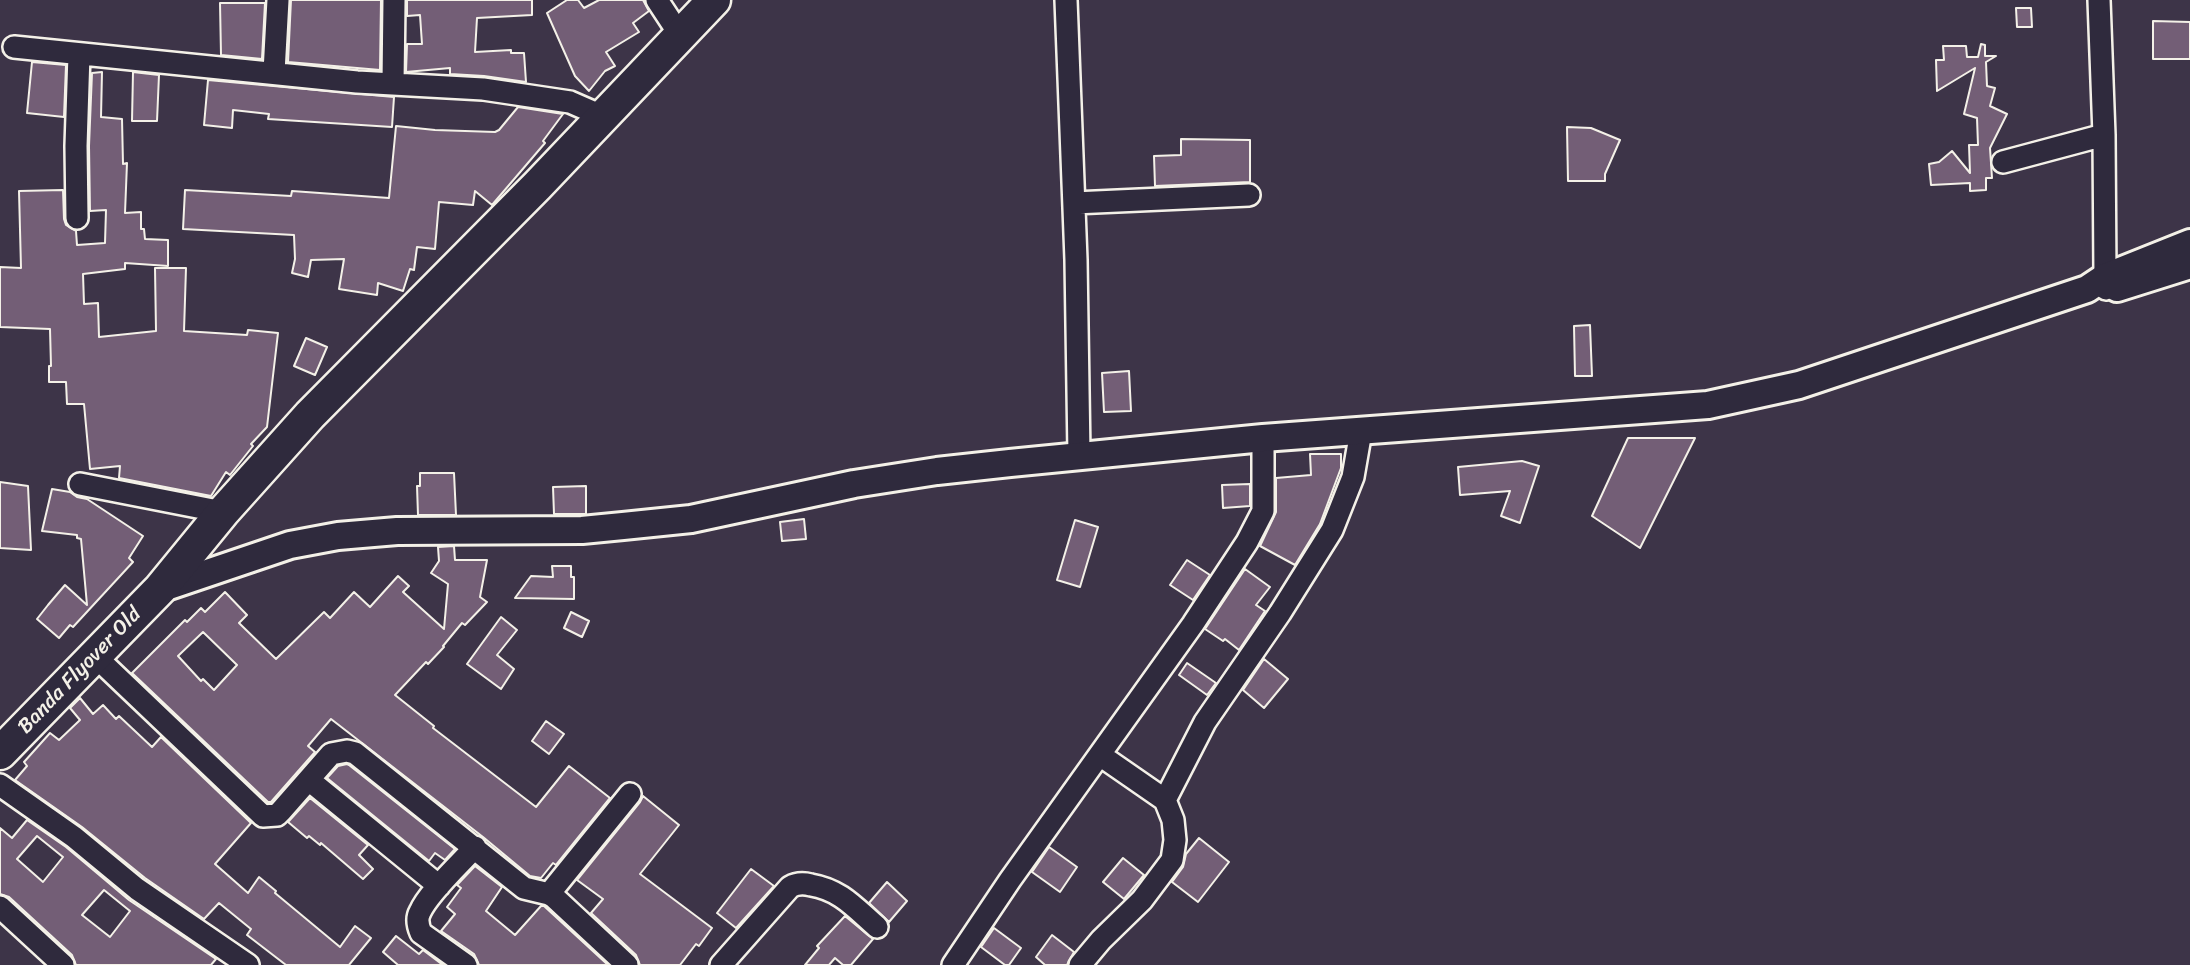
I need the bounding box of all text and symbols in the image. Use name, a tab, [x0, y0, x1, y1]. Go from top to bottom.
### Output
street label: Banda Flyover Old	[13, 602, 147, 740]

